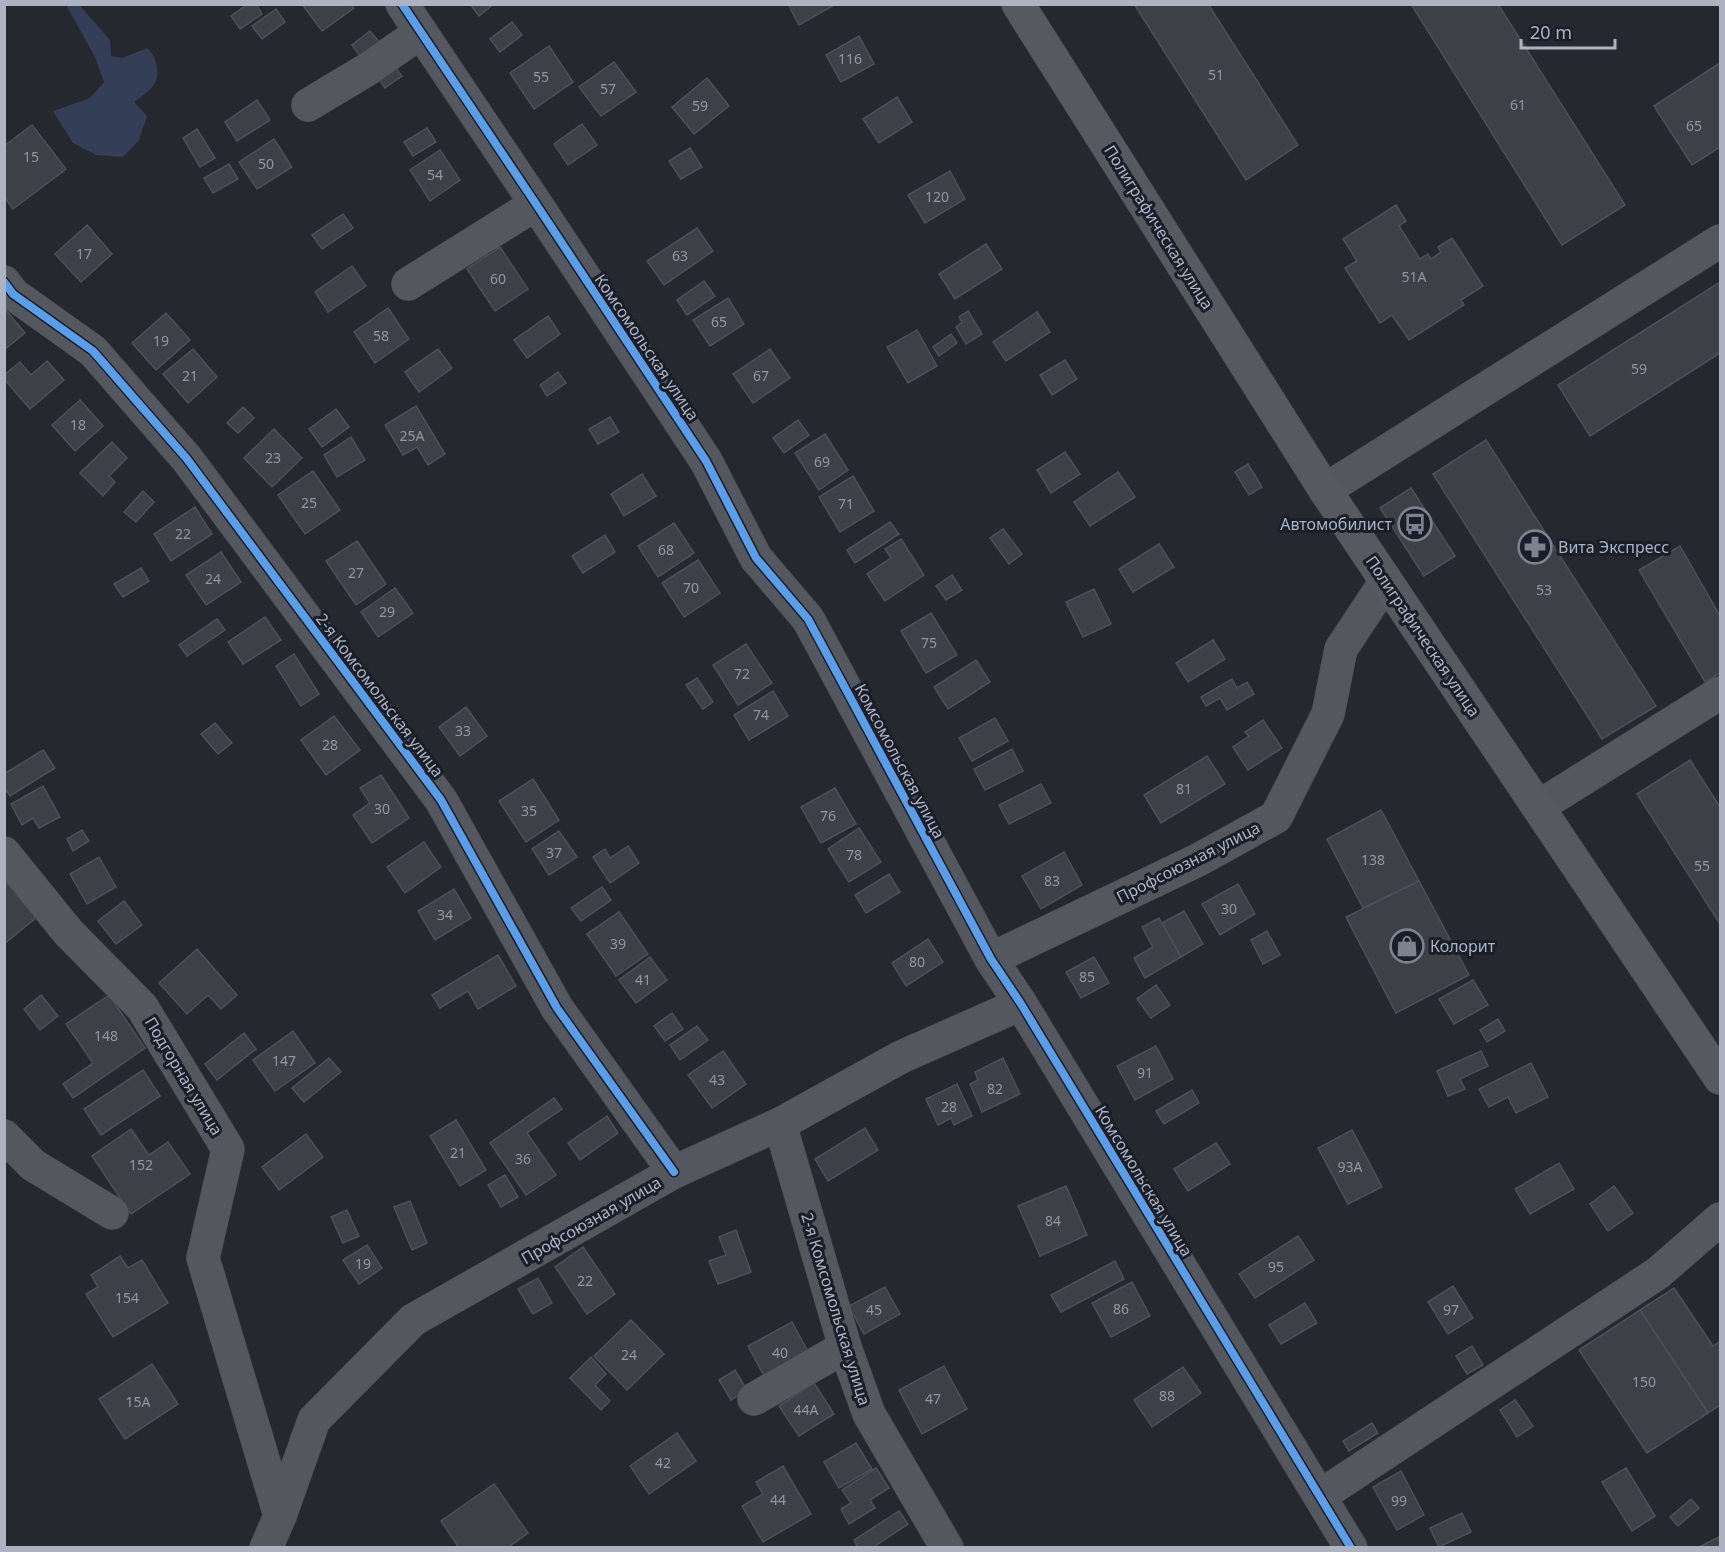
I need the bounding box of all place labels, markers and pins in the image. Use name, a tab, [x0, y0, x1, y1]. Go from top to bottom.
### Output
bus stop icon: Автомобилист	[1397, 506, 1433, 542]
place label: Автомобилист	[1280, 513, 1393, 535]
pharmacy icon: Вита Экспресс	[1517, 529, 1553, 565]
place label: Вита Экспресс	[1558, 536, 1669, 558]
shop icon: Колорит	[1389, 928, 1425, 964]
place label: Колорит	[1430, 935, 1496, 957]

